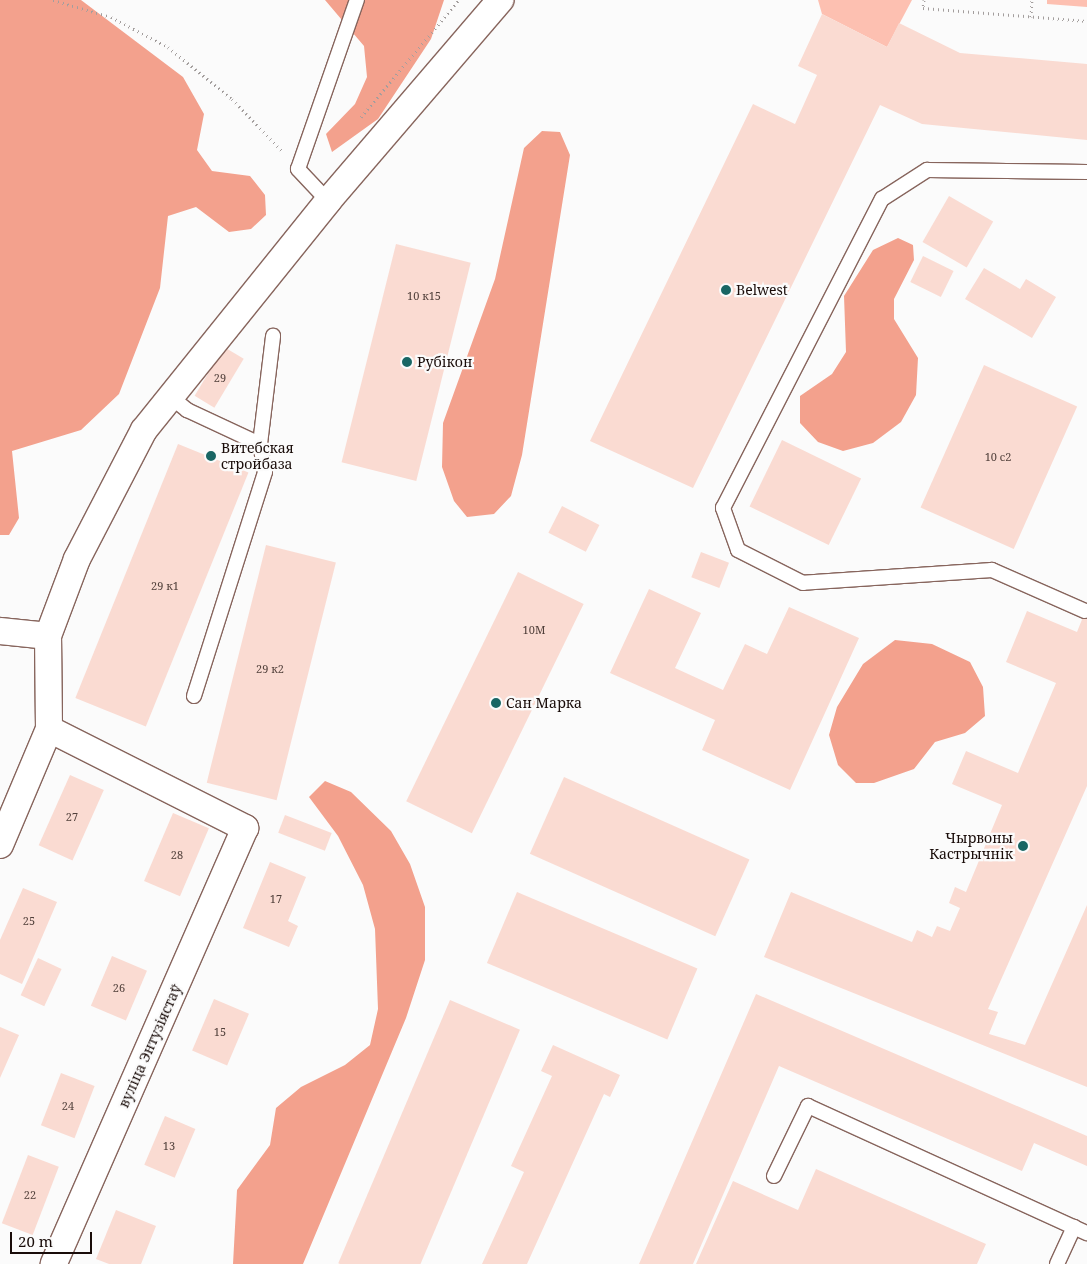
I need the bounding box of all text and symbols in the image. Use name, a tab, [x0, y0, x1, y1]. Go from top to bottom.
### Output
place label: Belwest	[736, 282, 788, 298]
marker: Belwest	[720, 284, 732, 296]
house number: 10 к15	[407, 289, 441, 303]
place label: Рубікон	[417, 354, 472, 370]
marker: Рубікон	[401, 356, 413, 368]
house number: 29	[214, 371, 226, 385]
place label: Витебская стройбаза	[221, 440, 294, 472]
marker: Витебская стройбаза	[205, 450, 217, 462]
house number: 10 с2	[985, 450, 1011, 464]
house number: 29 к1	[151, 579, 179, 593]
house number: 10М	[523, 623, 545, 637]
house number: 29 к2	[256, 662, 284, 676]
place label: Сан Марка	[506, 695, 582, 711]
marker: Сан Марка	[490, 697, 502, 709]
house number: 27	[66, 810, 78, 824]
place label: Чырвоны Кастрычнік	[929, 830, 1013, 862]
marker: Чырвоны Кастрычнік	[1017, 840, 1029, 852]
house number: 28	[171, 848, 183, 862]
house number: 17	[270, 892, 282, 906]
house number: 25	[23, 914, 35, 928]
house number: 26	[113, 981, 125, 995]
street label: вуліца Энтузіястаў	[115, 982, 185, 1110]
house number: 15	[214, 1025, 226, 1039]
house number: 24	[62, 1099, 74, 1113]
house number: 13	[163, 1139, 175, 1153]
house number: 22	[24, 1188, 36, 1202]
scale bar	[12, 1222, 95, 1254]
text: 20 m	[18, 1231, 53, 1251]

